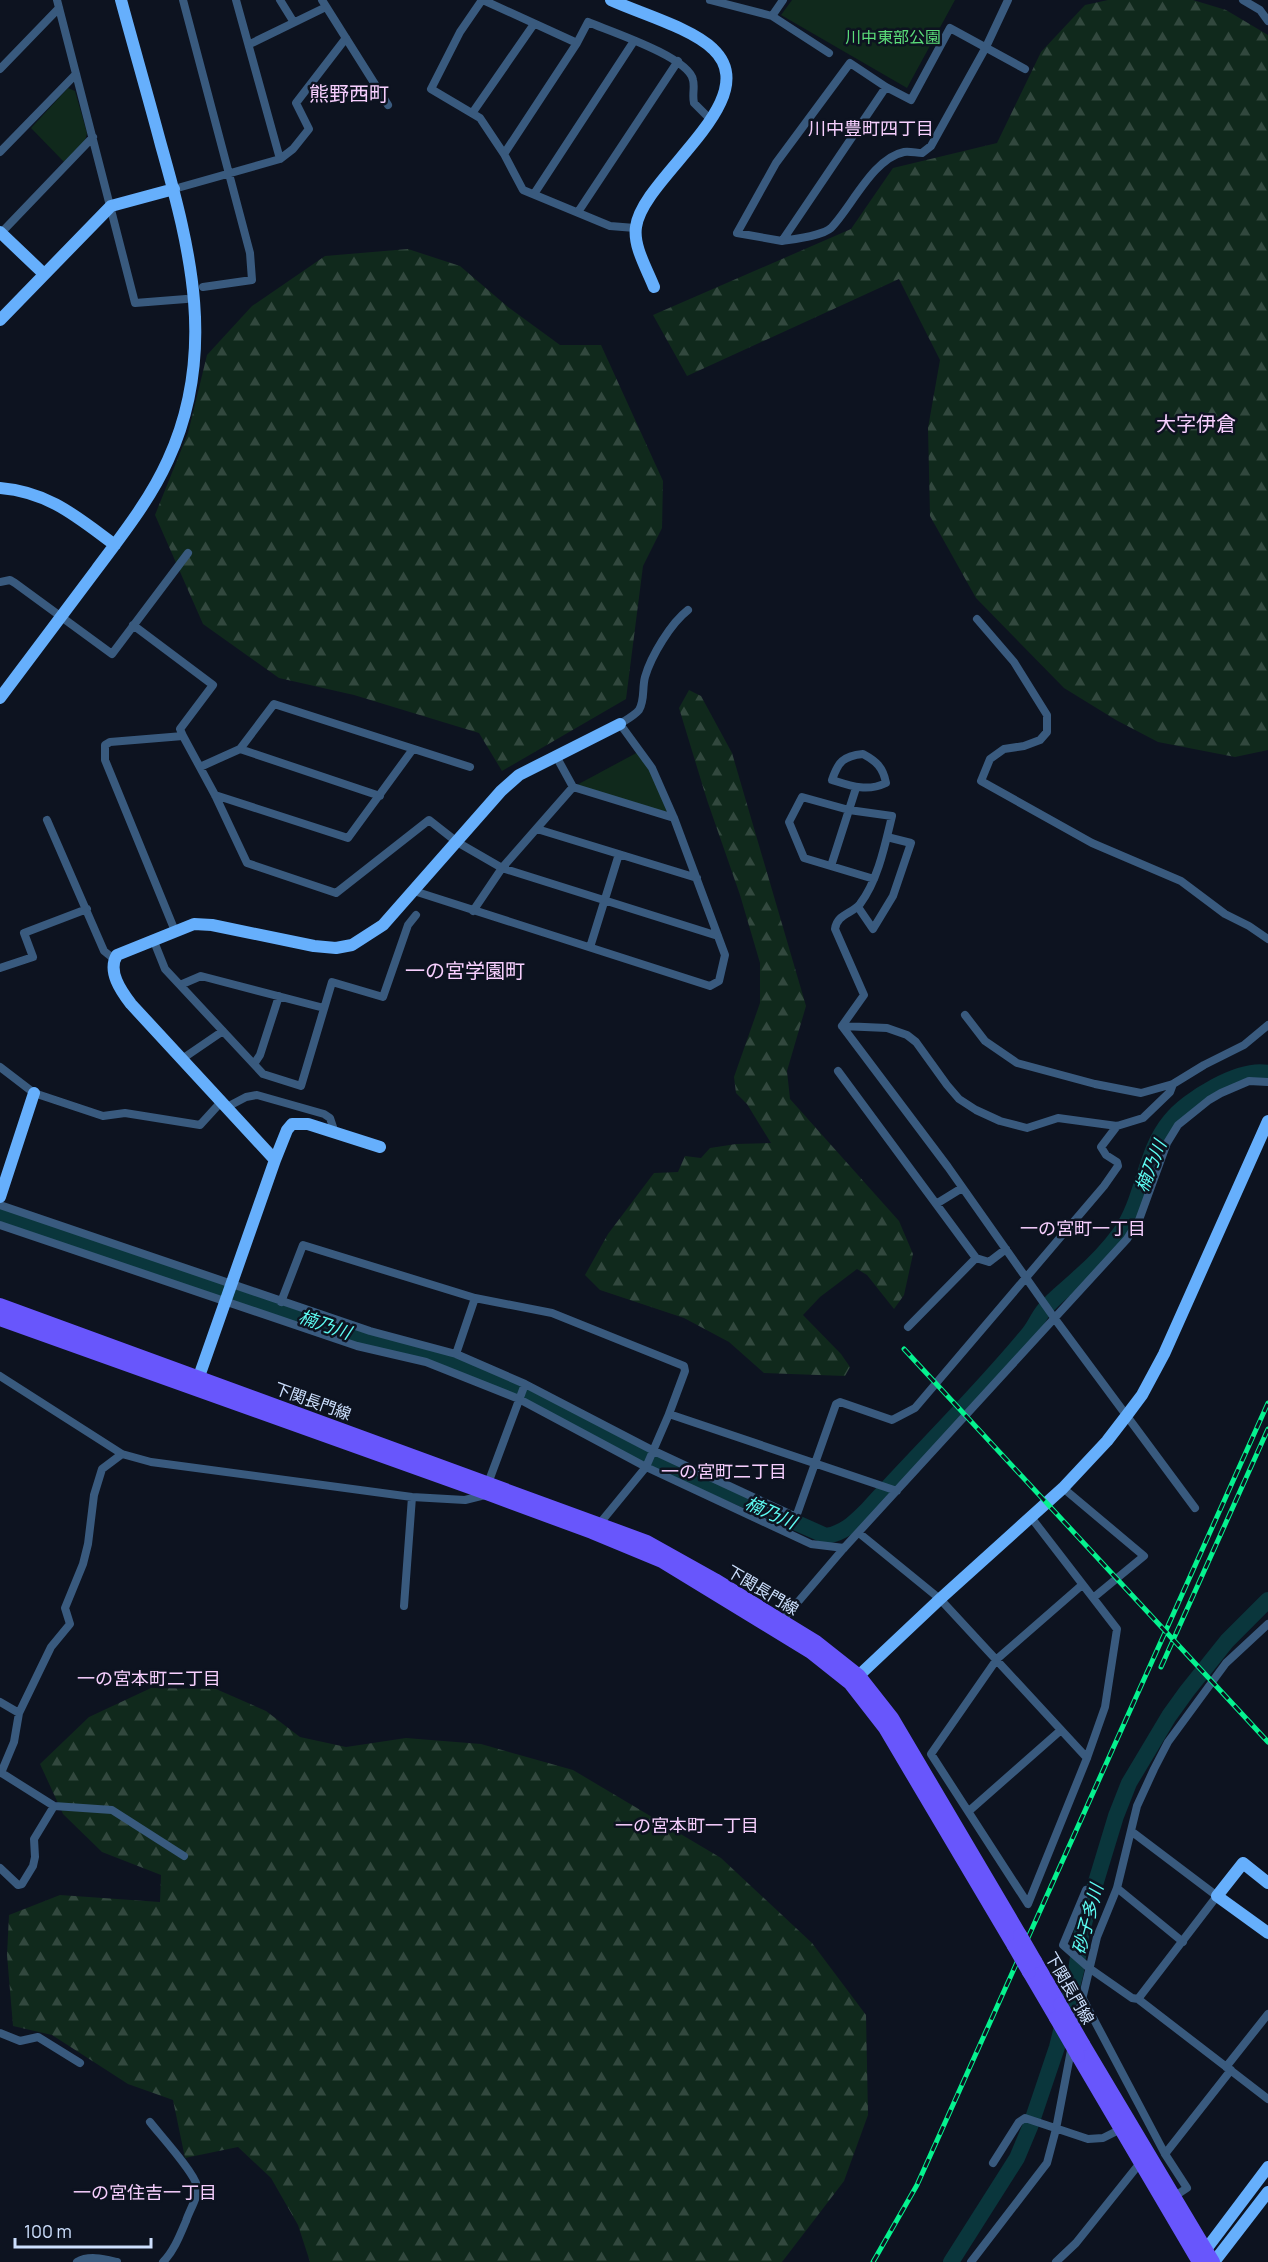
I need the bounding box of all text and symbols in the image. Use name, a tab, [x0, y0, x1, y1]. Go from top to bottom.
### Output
park label: 川中東部公園	[845, 26, 941, 48]
district label: 熊野西町	[309, 80, 389, 107]
district label: 川中豊町四丁目	[808, 116, 934, 140]
district label: 大字伊倉	[1156, 410, 1236, 437]
district label: 一の宮学園町	[405, 957, 525, 984]
water label: 楠乃川	[1129, 1135, 1172, 1196]
district label: 一の宮町一丁目	[1020, 1216, 1146, 1240]
water label: 楠乃川	[296, 1304, 356, 1345]
street label: 下関長門線	[272, 1377, 354, 1425]
district label: 一の宮町二丁目	[661, 1459, 787, 1483]
water label: 楠乃川	[741, 1490, 802, 1535]
street label: 下関長門線	[723, 1560, 803, 1620]
district label: 一の宮本町二丁目	[77, 1666, 221, 1690]
district label: 一の宮本町一丁目	[615, 1813, 759, 1837]
water label: 砂子多川	[1066, 1879, 1108, 1957]
street label: 下関長門線	[1040, 1948, 1100, 2028]
district label: 一の宮住吉一丁目	[73, 2180, 217, 2204]
scale bar	[15, 2211, 152, 2249]
text: 100 m	[24, 2219, 72, 2243]

